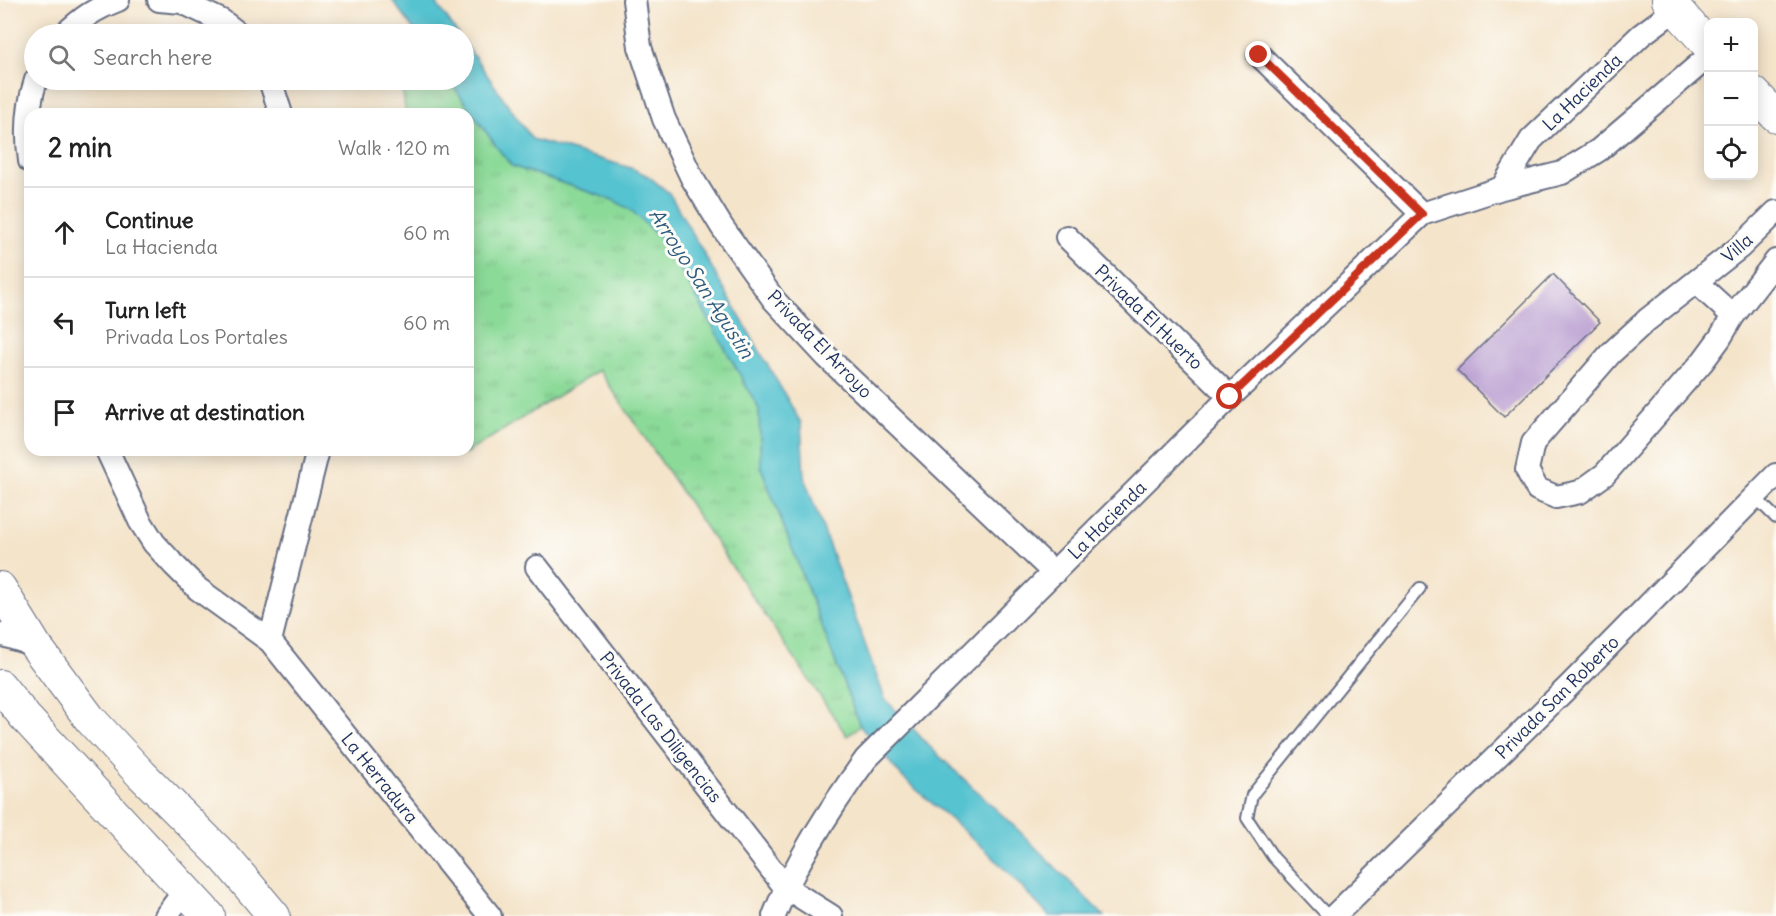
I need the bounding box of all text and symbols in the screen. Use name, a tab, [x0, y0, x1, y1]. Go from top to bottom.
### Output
map controls	[1704, 18, 1758, 180]
button: +	[1704, 18, 1758, 72]
search box	[24, 24, 474, 90]
icon: search	[45, 41, 78, 74]
route end	[1245, 41, 1271, 67]
text: Search here	[93, 43, 212, 71]
street label: La Hacienda	[1537, 48, 1627, 136]
button: −	[1704, 72, 1758, 126]
button: locate	[1704, 126, 1758, 180]
text: 2 min	[48, 131, 112, 164]
text: Walk · 120 m	[338, 135, 450, 160]
water label: Arroyo San Agustin	[644, 203, 760, 363]
text: Continue	[105, 206, 194, 234]
icon: ahead	[48, 216, 81, 249]
text: 60 m	[403, 220, 450, 245]
street label: Villa	[1717, 228, 1757, 268]
text: La Hacienda	[105, 234, 218, 259]
street label: Privada El Huerto	[1090, 260, 1208, 374]
street label: Privada El Arroyo	[763, 285, 877, 403]
text: Turn left	[105, 296, 186, 324]
icon: left	[48, 306, 81, 339]
text: 60 m	[403, 310, 450, 335]
text: Privada Los Portales	[105, 324, 288, 349]
route start	[1216, 383, 1242, 409]
icon: arrive	[48, 396, 81, 429]
text: Arrive at destination	[105, 398, 305, 426]
street label: La Hacienda	[1063, 476, 1151, 564]
street label: Privada San Roberto	[1490, 630, 1624, 764]
street label: Privada Las Diligencias	[595, 647, 727, 807]
street label: La Herradura	[336, 728, 424, 828]

